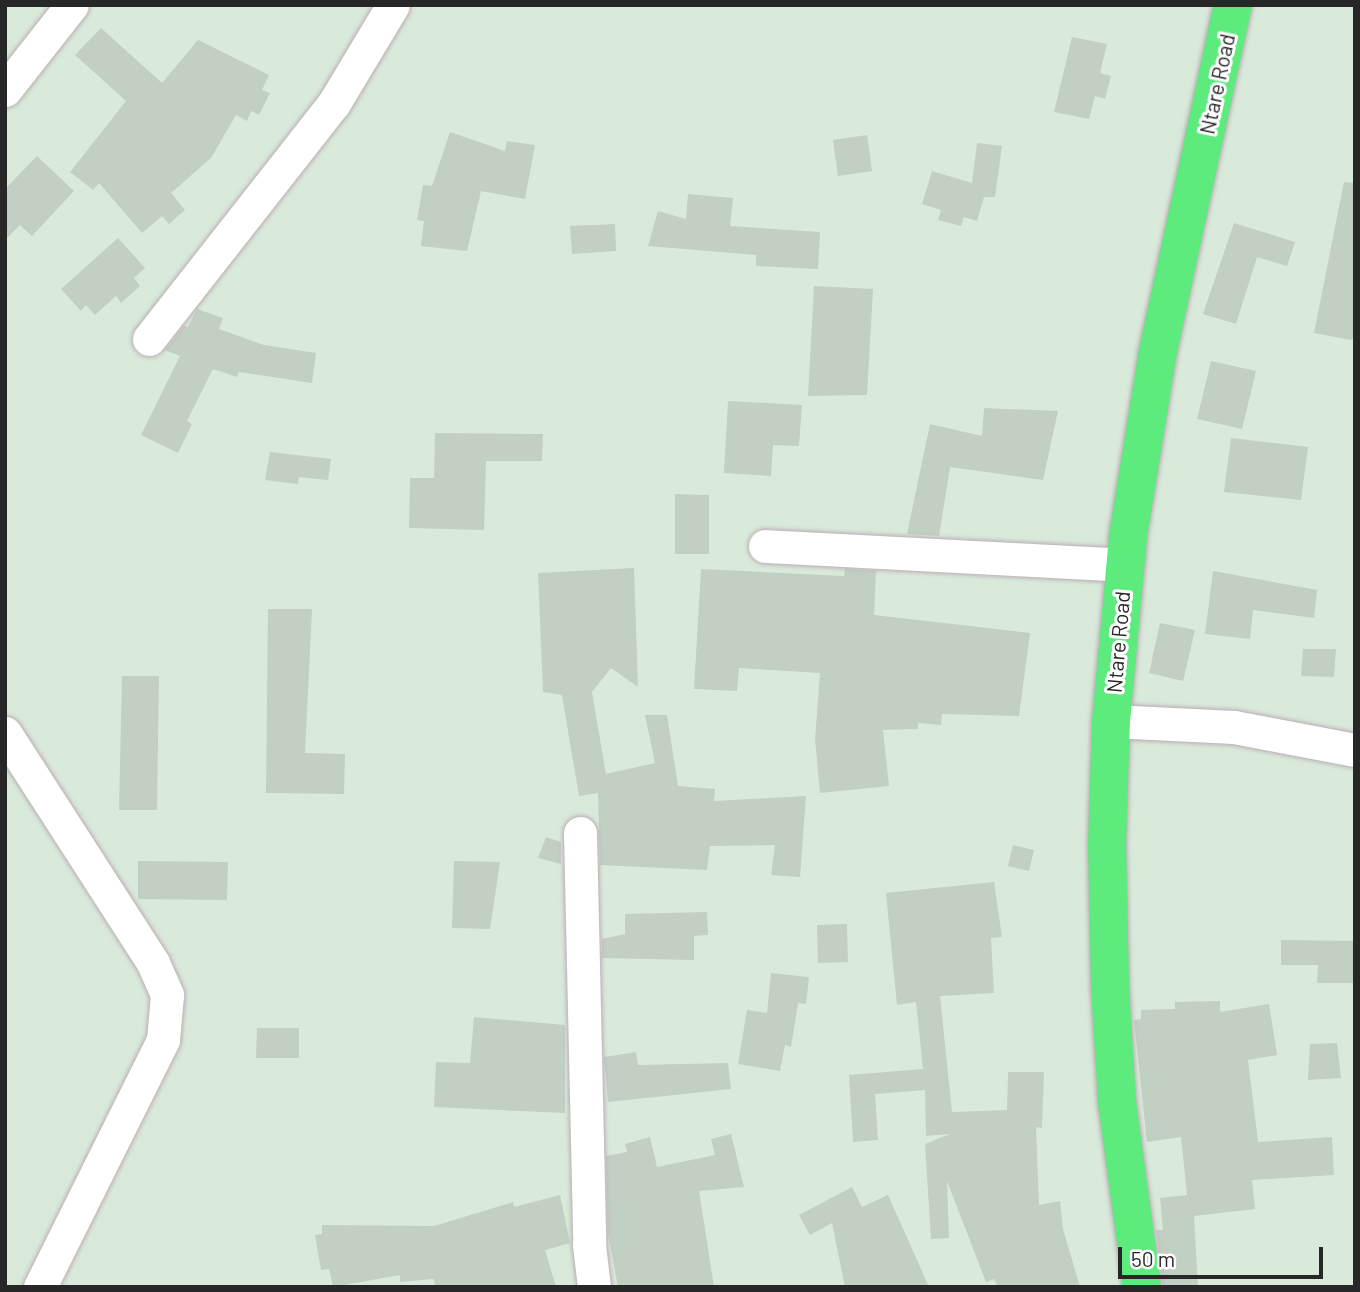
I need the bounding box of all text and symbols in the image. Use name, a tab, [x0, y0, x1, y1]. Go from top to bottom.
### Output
street label: Ntare Road	[1194, 32, 1240, 136]
street label: Ntare Road	[1101, 590, 1135, 694]
scale bar	[1122, 1232, 1327, 1276]
text: 50 m	[1131, 1246, 1175, 1271]

